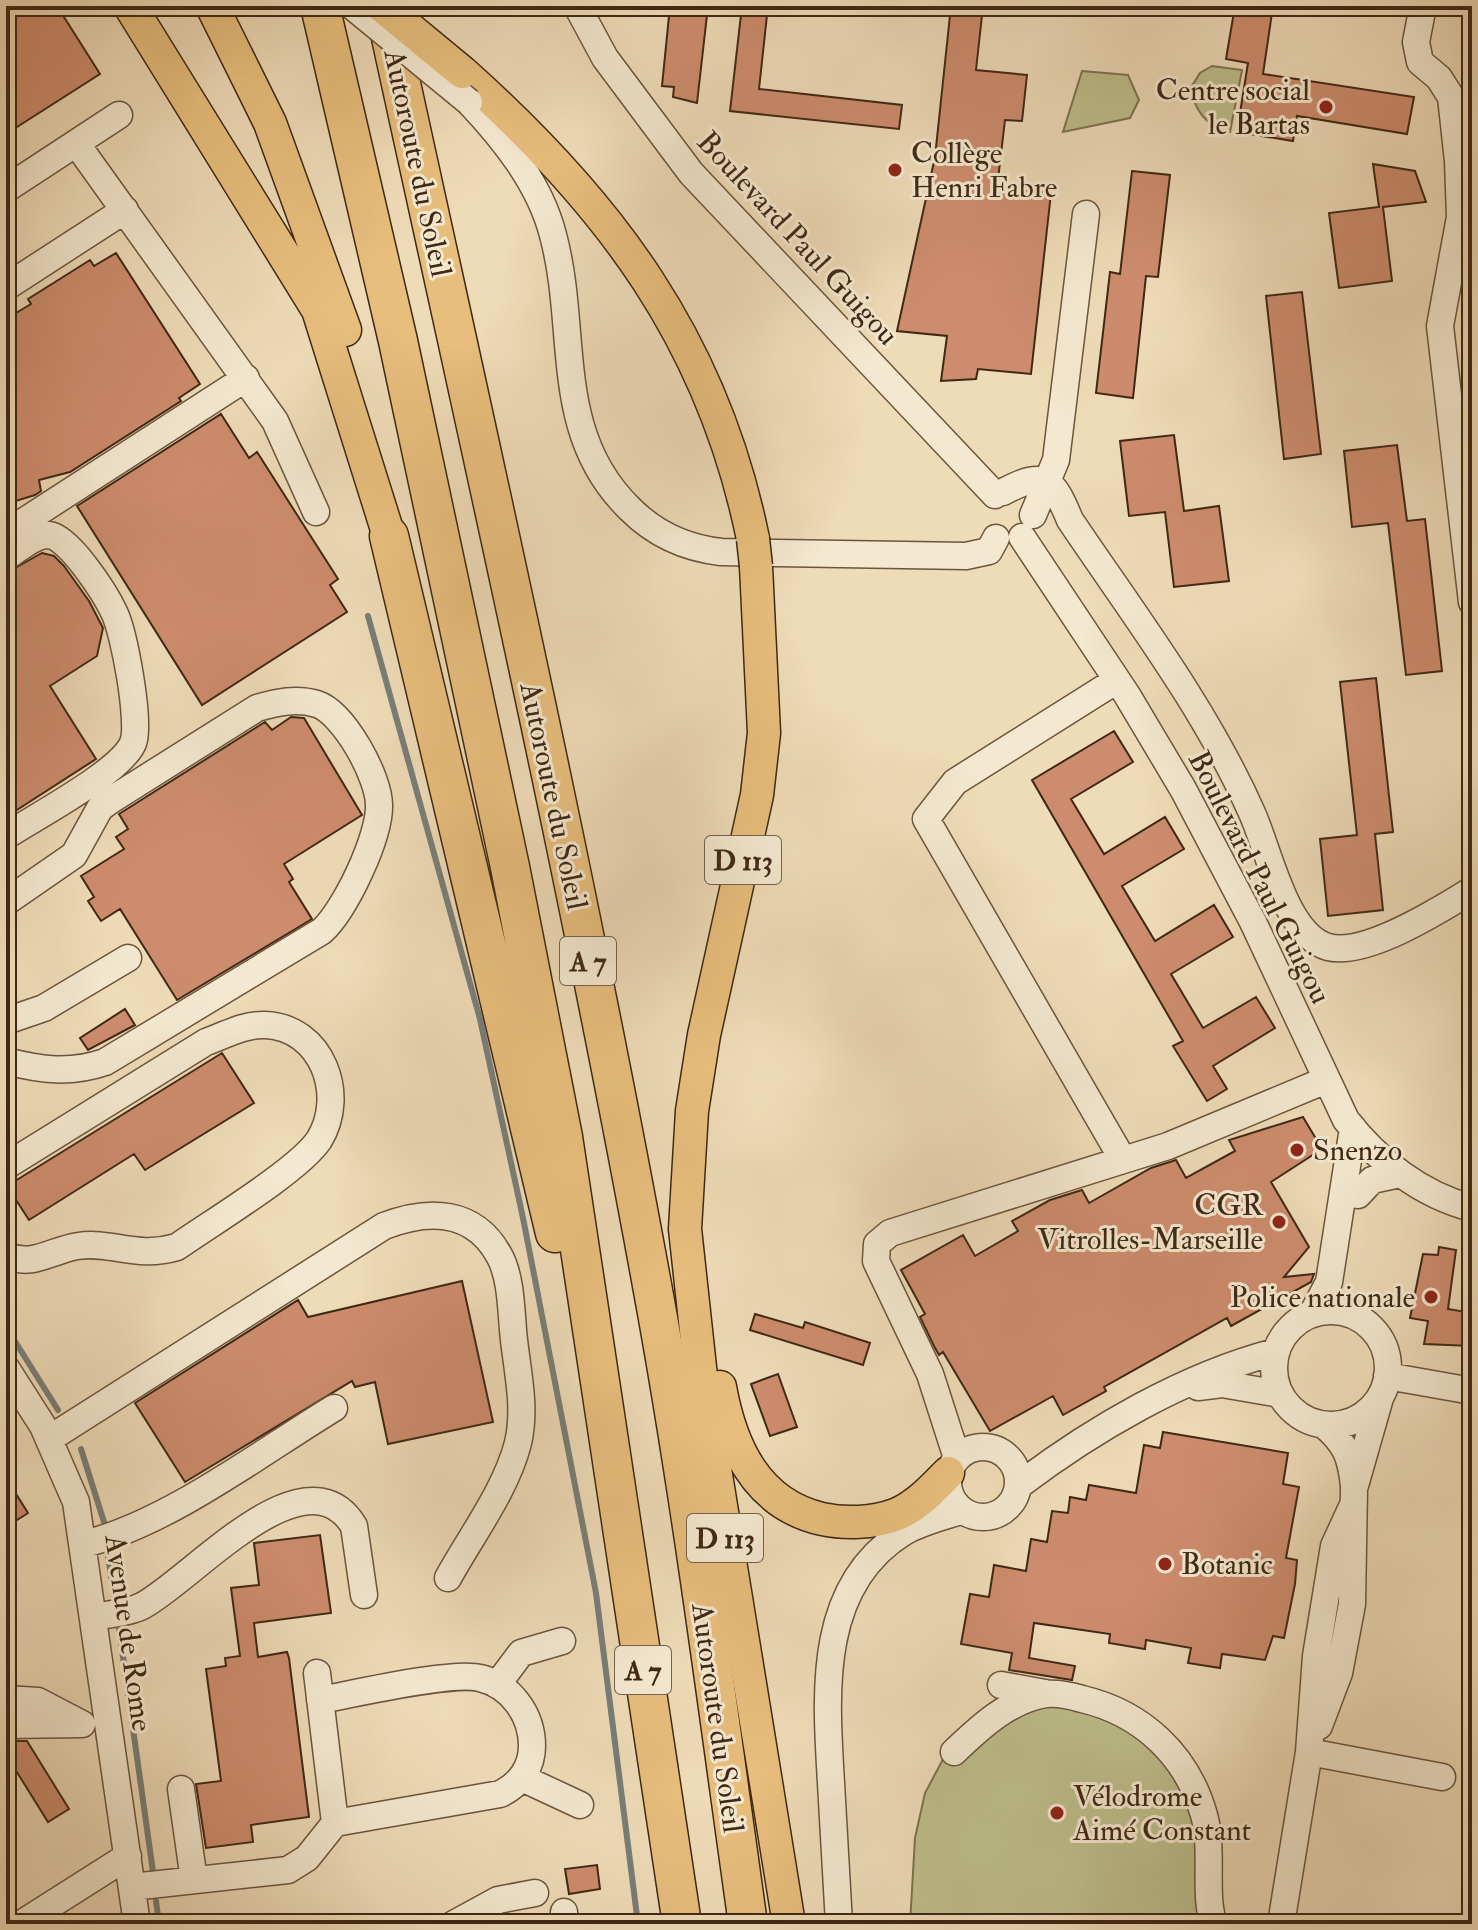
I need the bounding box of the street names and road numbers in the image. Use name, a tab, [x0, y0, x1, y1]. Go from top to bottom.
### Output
street label: Autoroute du Soleil	[375, 45, 460, 280]
street label: Boulevard Paul Guigou	[689, 124, 906, 353]
street label: Autoroute du Soleil	[511, 678, 596, 913]
street label: Boulevard Paul Guigou	[1180, 744, 1339, 1010]
road number: D 113	[705, 836, 781, 884]
road number: A 7	[560, 937, 616, 985]
road number: D 113	[687, 1514, 763, 1562]
street label: Avenue de Rome	[96, 1531, 161, 1734]
street label: Autoroute du Soleil	[683, 1600, 752, 1835]
road number: A 7	[615, 1646, 671, 1694]

